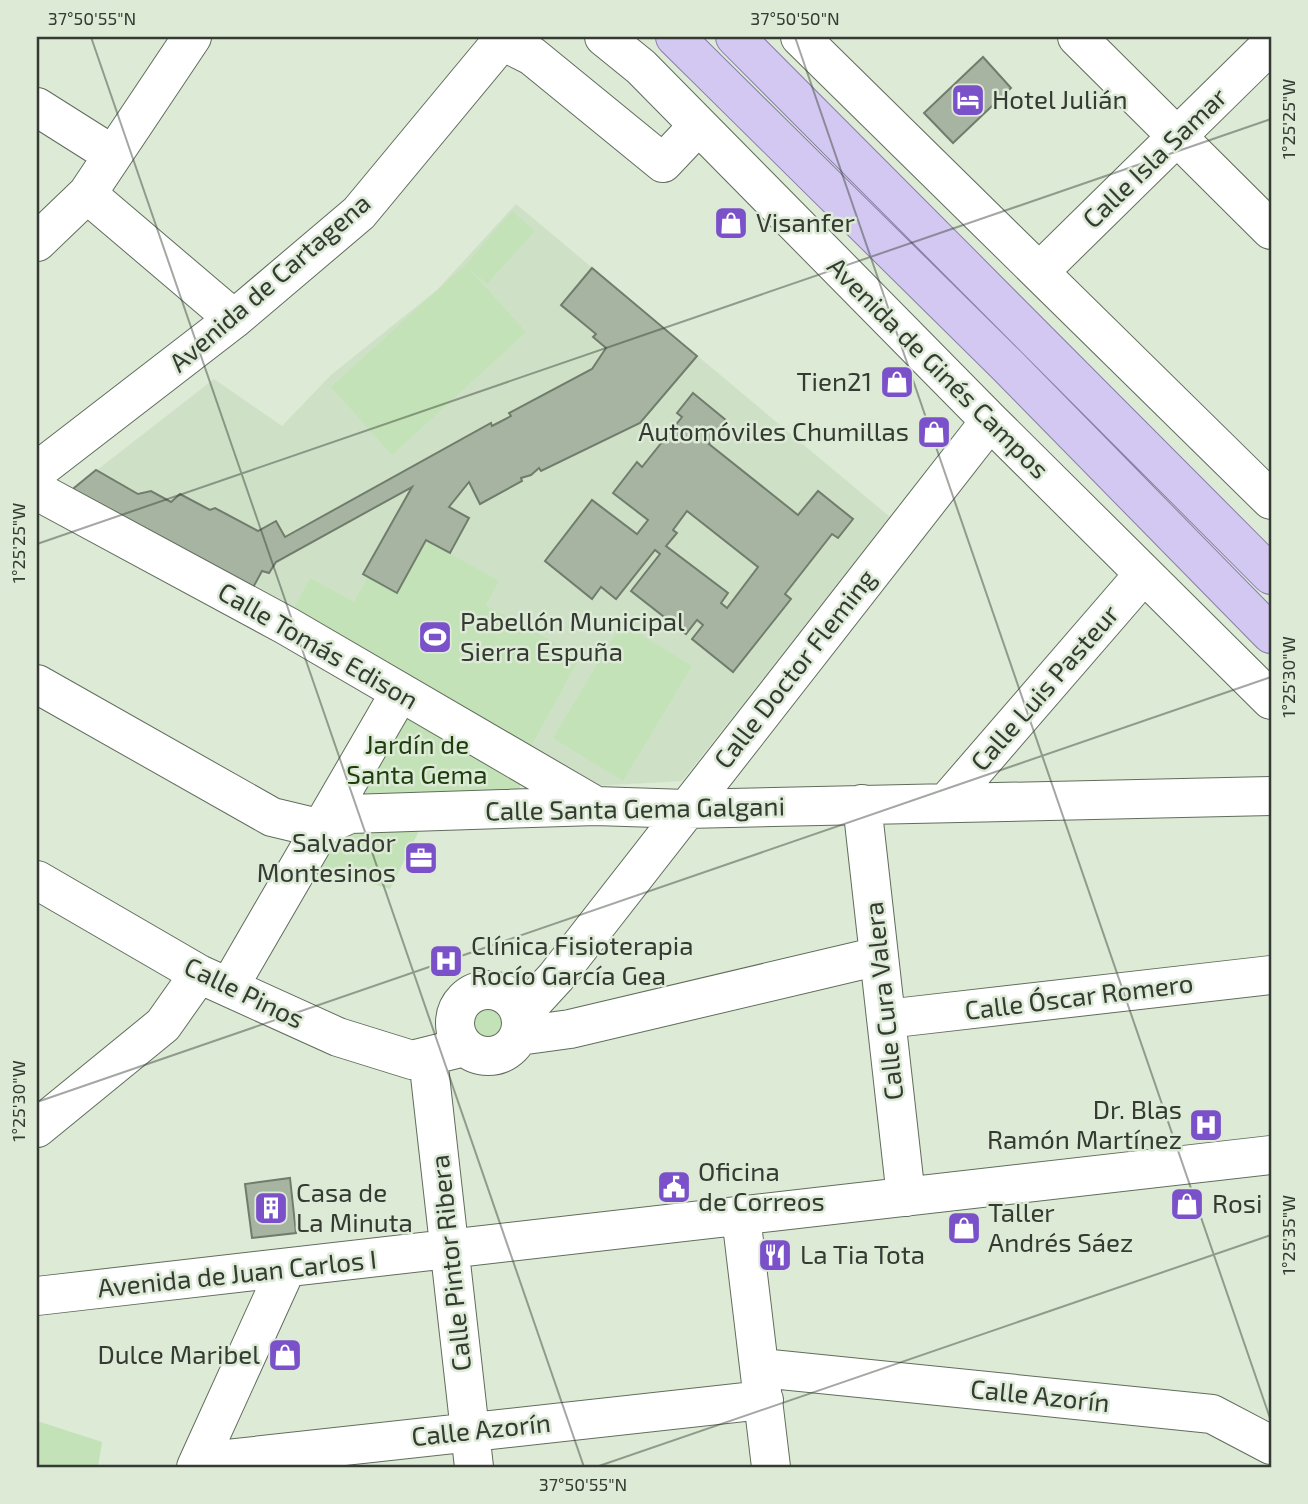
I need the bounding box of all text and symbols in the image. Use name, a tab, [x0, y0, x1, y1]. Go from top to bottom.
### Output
text: 37°50'55"N	[48, 7, 136, 29]
text: 37°50'50"N	[750, 7, 840, 29]
text: 1°25'25"W	[1277, 79, 1299, 159]
street label: Calle Isla Samar	[1075, 80, 1233, 234]
hotel icon: Hotel Julián	[949, 81, 987, 119]
place label: Hotel Julián	[992, 83, 1128, 114]
street label: Avenida de Cartagena	[162, 186, 376, 378]
shop icon: Visanfer	[712, 204, 750, 242]
place label: Visanfer	[756, 206, 855, 237]
street label: Avenida de Ginés Campos	[822, 250, 1056, 484]
shop icon: Tien21	[878, 363, 916, 401]
place label: Tien21	[796, 365, 872, 396]
shop icon: Automóviles Chumillas	[915, 413, 953, 451]
place label: Automóviles Chumillas	[638, 415, 909, 446]
text: 1°25'25"W	[7, 503, 29, 583]
street label: Calle Doctor Fleming	[707, 562, 881, 774]
street label: Calle Tomás Edison	[213, 575, 424, 715]
street label: Calle Luis Pasteur	[963, 598, 1124, 776]
place label: Pabellón Municipal Sierra Espuña	[460, 605, 685, 666]
sports icon: Pabellón Municipal Sierra Espuña	[416, 618, 454, 656]
text: 1°25'30"W	[1277, 636, 1299, 718]
park label: Jardín de Santa Gema	[346, 728, 488, 789]
street label: Calle Santa Gema Galgani	[485, 789, 785, 826]
place label: Salvador Montesinos	[257, 826, 396, 887]
office icon: Salvador Montesinos	[402, 839, 440, 877]
street label: Calle Cura Valera	[857, 900, 908, 1102]
place label: Clínica Fisioterapia Rocío García Gea	[471, 929, 694, 990]
hospital icon: Clínica Fisioterapia Rocío García Gea	[427, 942, 465, 980]
street label: Calle Pinos	[180, 949, 310, 1034]
street label: Calle Óscar Romero	[963, 966, 1195, 1025]
text: 1°25'30"W	[7, 1060, 29, 1142]
place label: Dr. Blas Ramón Martínez	[987, 1093, 1182, 1154]
hospital icon: Dr. Blas Ramón Martínez	[1187, 1106, 1225, 1144]
street label: Calle Pintor Ribera	[423, 1153, 476, 1373]
place label: Oficina de Correos	[698, 1155, 825, 1216]
public building icon: Oficina de Correos	[655, 1168, 693, 1206]
place label: Casa de La Minuta	[296, 1176, 413, 1237]
shop icon: Rosi	[1168, 1185, 1206, 1223]
place label: Rosi	[1212, 1187, 1262, 1218]
building icon: Casa de La Minuta	[252, 1189, 290, 1227]
text: 1°25'35"W	[1277, 1195, 1299, 1275]
place label: Taller Andrés Sáez	[988, 1196, 1133, 1257]
shop icon: Taller Andrés Sáez	[945, 1209, 983, 1247]
restaurant icon: La Tia Tota	[756, 1236, 794, 1274]
place label: La Tia Tota	[800, 1238, 925, 1269]
street label: Avenida de Juan Carlos I	[96, 1242, 378, 1303]
shop icon: Dulce Maribel	[266, 1336, 304, 1374]
place label: Dulce Maribel	[97, 1338, 260, 1369]
street label: Calle Azorín	[969, 1372, 1111, 1417]
street label: Calle Azorín	[410, 1406, 552, 1451]
text: 37°50'55"N	[539, 1473, 627, 1495]

